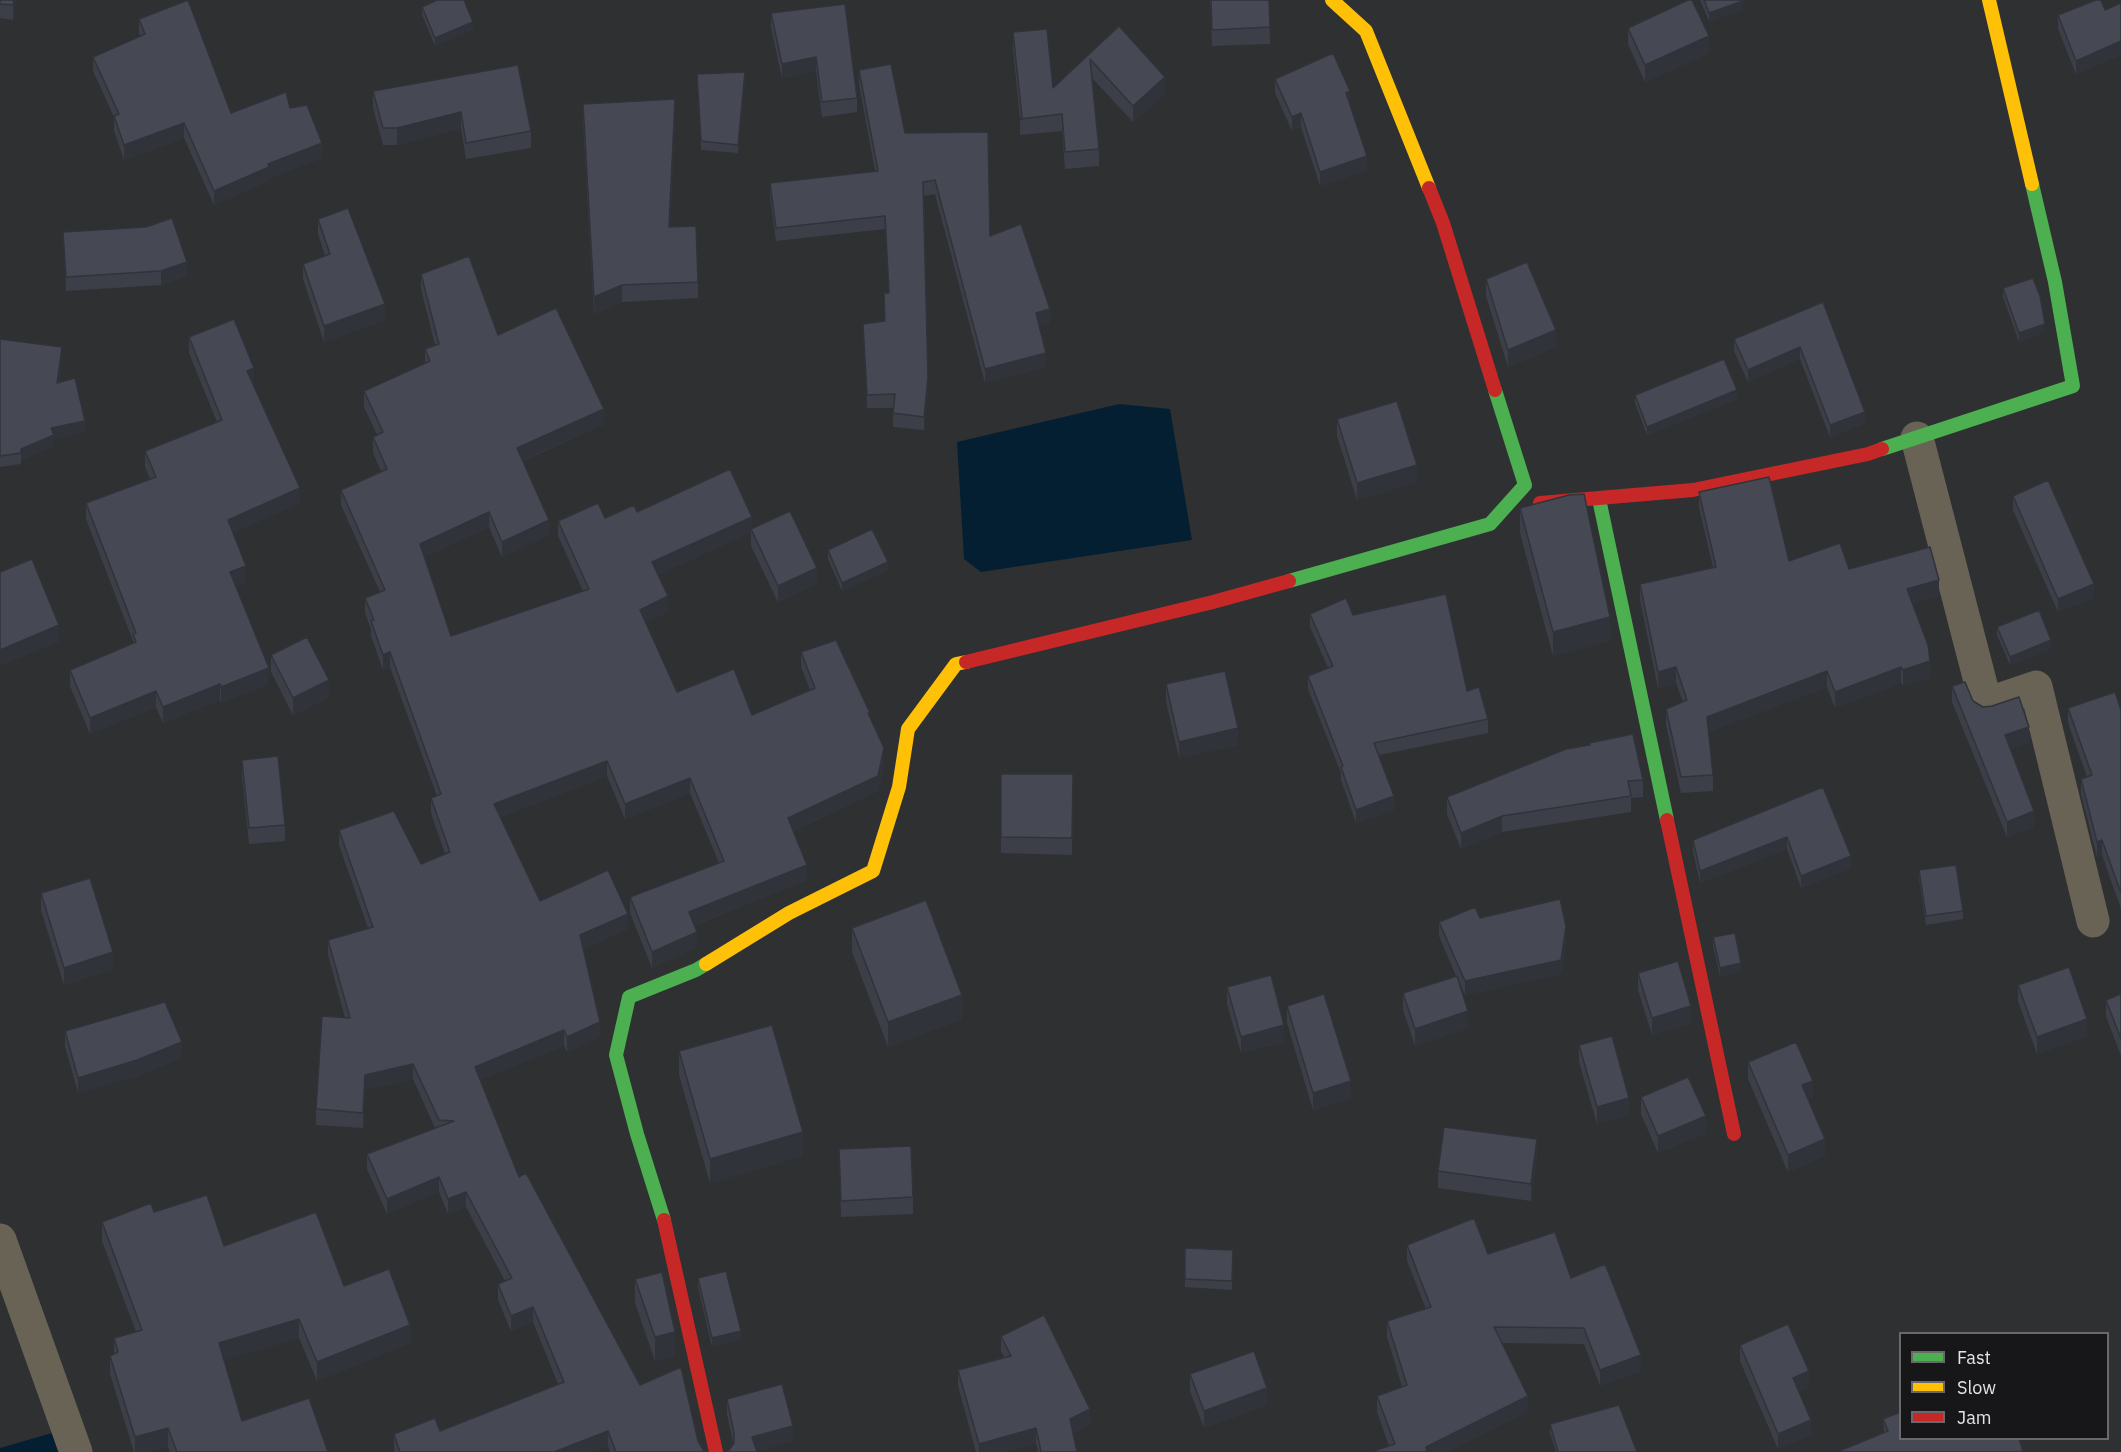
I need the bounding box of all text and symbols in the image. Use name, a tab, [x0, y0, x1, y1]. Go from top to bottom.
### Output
legend	[1899, 1332, 2109, 1440]
text: Fast	[1957, 1346, 1991, 1369]
text: Slow	[1957, 1376, 1996, 1399]
text: Jam	[1957, 1406, 1992, 1429]

